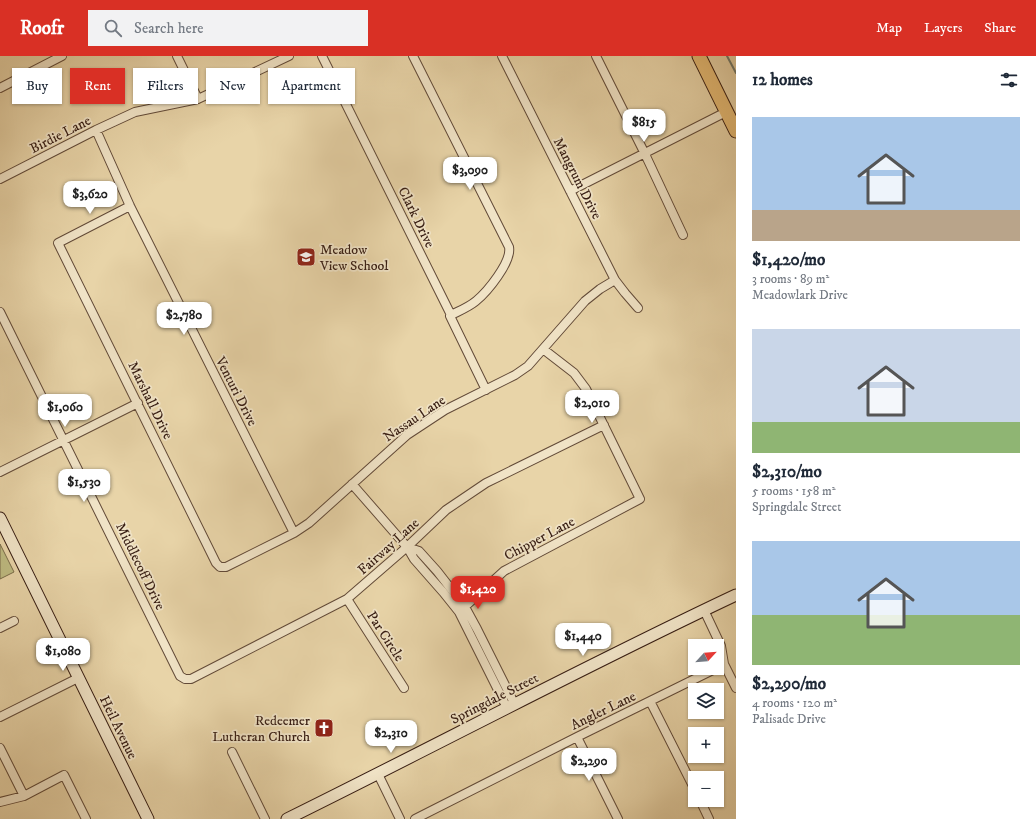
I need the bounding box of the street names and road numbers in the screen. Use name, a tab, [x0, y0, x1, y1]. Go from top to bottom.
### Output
street label: Birdie Lane	[27, 112, 94, 158]
street label: Mangrum Drive	[549, 134, 606, 223]
street label: Clark Drive	[394, 184, 439, 251]
street label: Venturi Drive	[211, 353, 261, 429]
street label: Marshall Drive	[123, 359, 177, 443]
street label: Nassau Lane	[380, 391, 449, 446]
street label: Chipper Lane	[501, 513, 578, 565]
street label: Fairway Lane	[354, 514, 423, 579]
street label: Middlecoff Drive	[111, 520, 169, 613]
street label: Par Circle	[362, 608, 408, 665]
street label: Springdale Street	[447, 669, 542, 729]
street label: Angler Lane	[568, 687, 639, 734]
street label: Heil Avenue	[95, 693, 141, 762]

